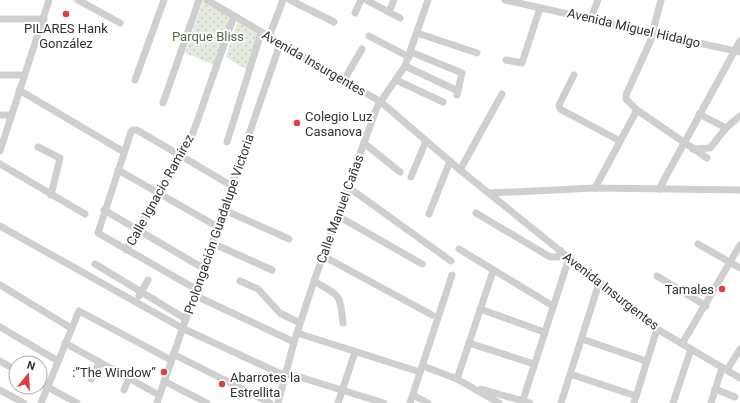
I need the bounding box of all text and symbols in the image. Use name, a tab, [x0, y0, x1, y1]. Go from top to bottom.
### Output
street label: Avenida Miguel Hidalgo	[566, 5, 702, 51]
marker: PILARES Hank González	[61, 9, 71, 19]
place label: PILARES Hank González	[24, 21, 108, 51]
street label: Avenida Insurgentes	[259, 27, 369, 99]
park label: Parque Bliss	[172, 29, 244, 44]
place label: Colegio Luz Casanova	[305, 109, 373, 139]
marker: Colegio Luz Casanova	[292, 118, 302, 128]
street label: Calle Ignacio Ramírez	[123, 131, 197, 248]
street label: Prolongación Guadalupe Victoria	[181, 132, 257, 316]
street label: Calle Manuel Cañas	[313, 152, 367, 265]
street label: Avenida Insurgentes	[560, 249, 662, 333]
place label: Tamales	[665, 282, 714, 297]
marker: Tamales	[717, 284, 727, 294]
north arrow	[8, 355, 48, 395]
text: N	[25, 359, 37, 373]
place label: :”The Window”	[72, 365, 156, 380]
marker: :”The Window”	[159, 367, 169, 377]
place label: Abarrotes la Estrellita	[230, 370, 300, 400]
marker: Abarrotes la Estrellita	[217, 379, 227, 389]

